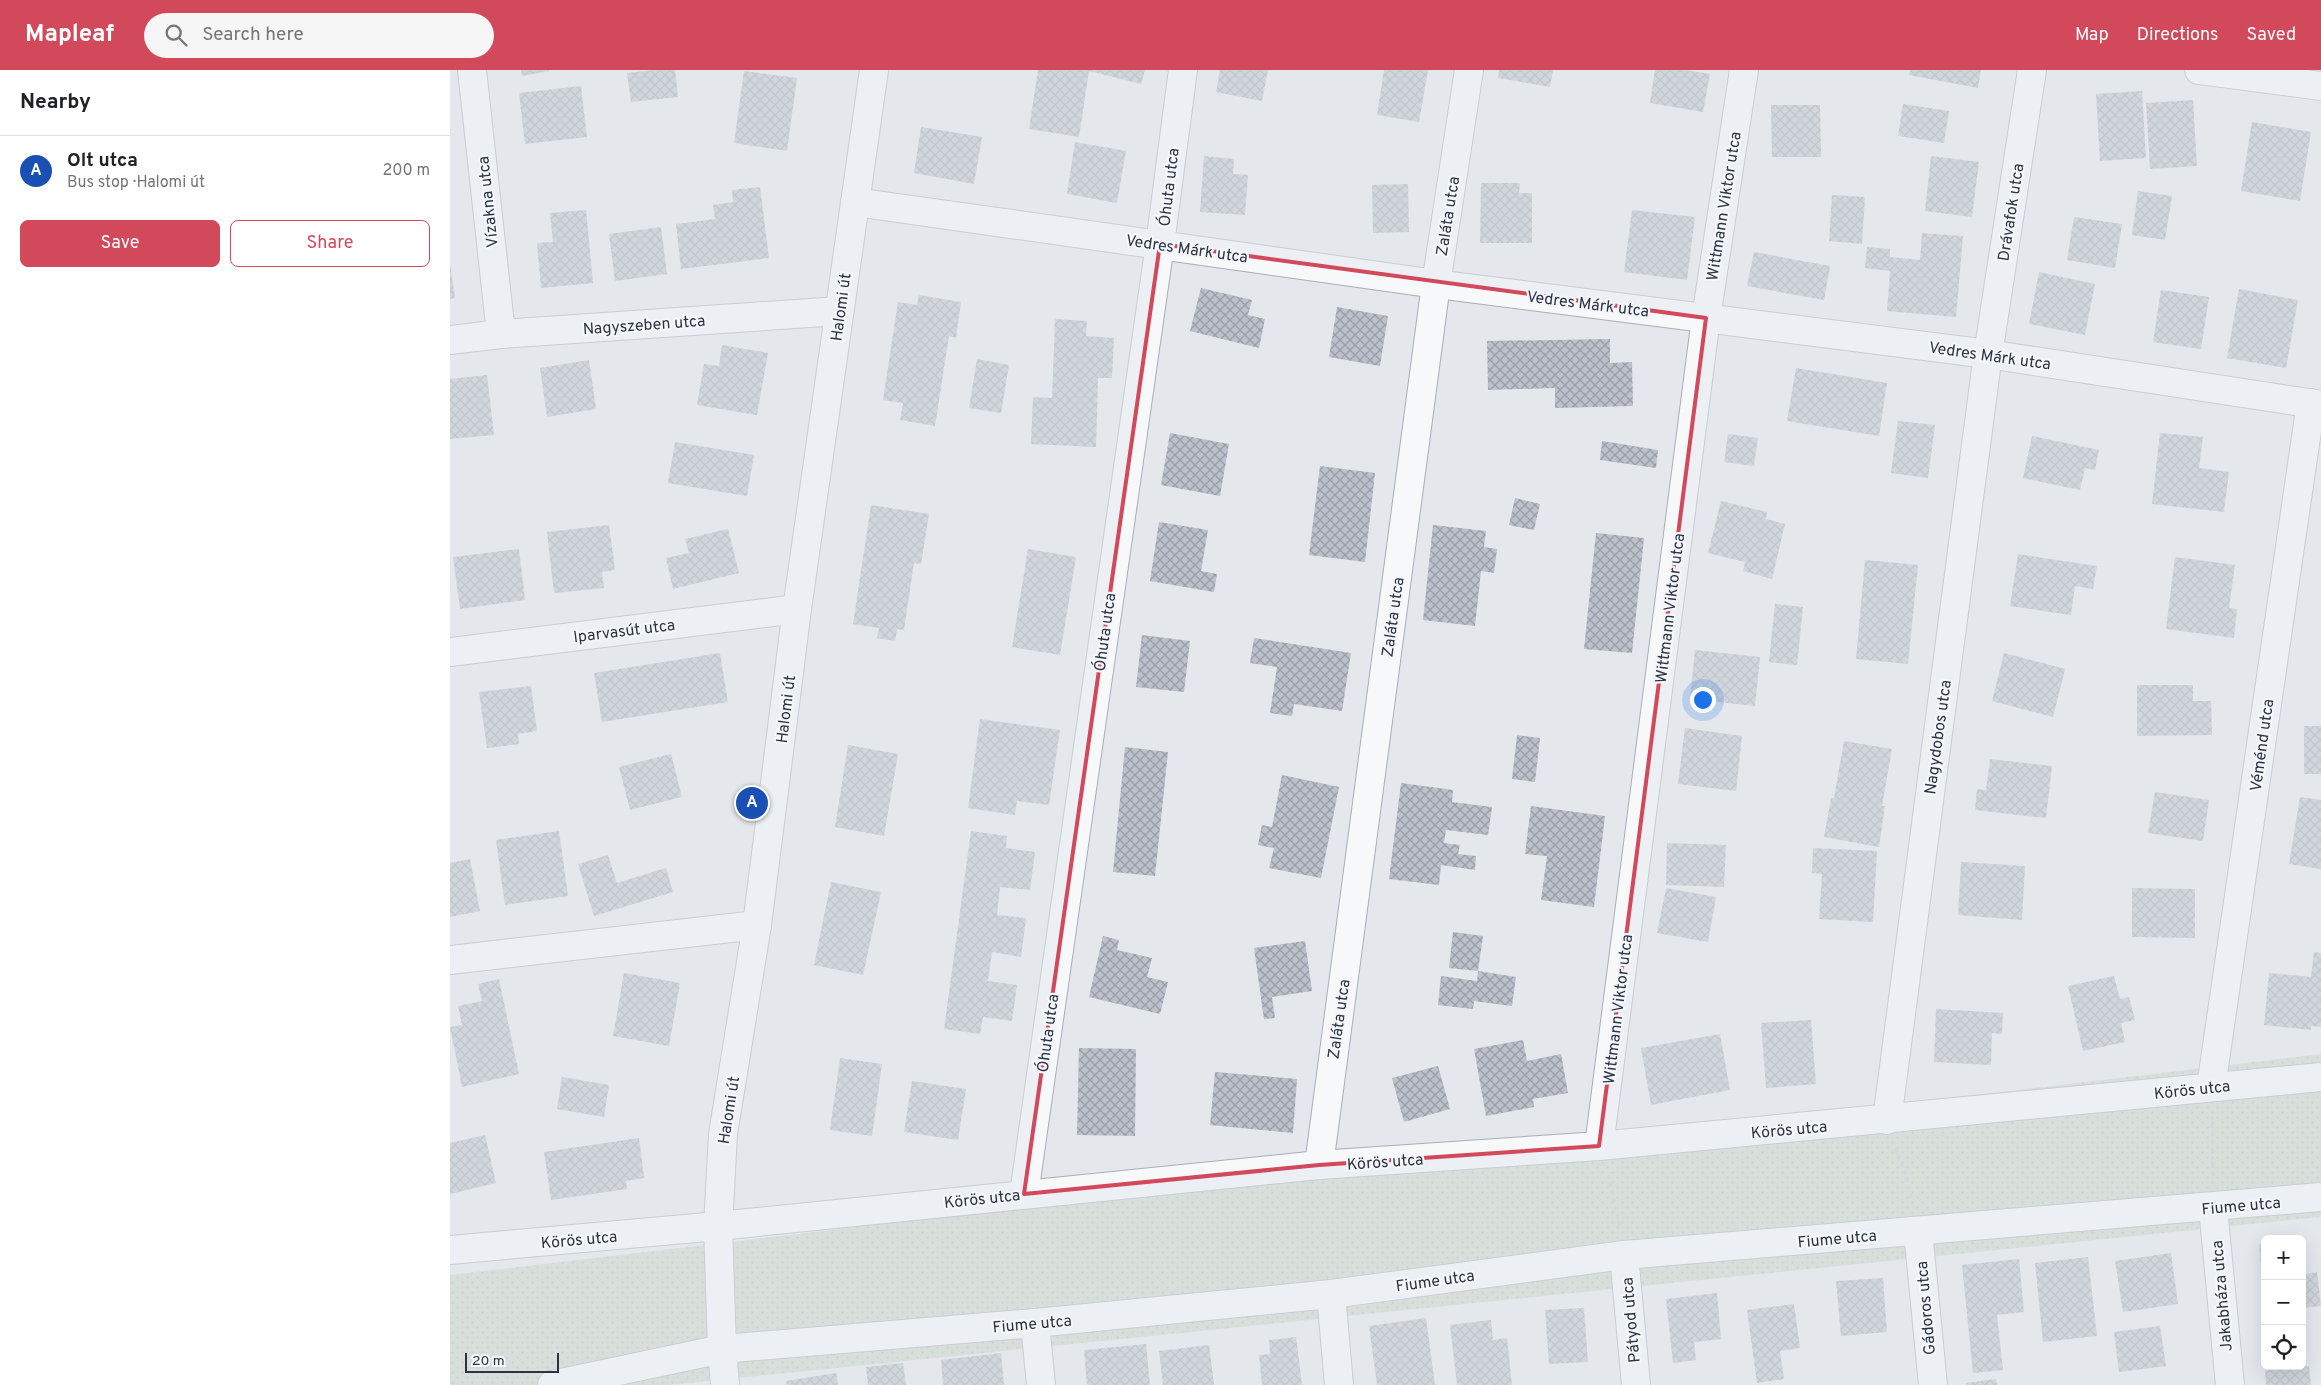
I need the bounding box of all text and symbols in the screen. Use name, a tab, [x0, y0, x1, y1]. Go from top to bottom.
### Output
search box	[144, 13, 494, 58]
text: Mapleaf	[25, 20, 114, 50]
icon: search	[162, 21, 190, 49]
text: Search here	[202, 23, 304, 47]
text: Map	[2075, 24, 2109, 47]
text: Directions	[2137, 24, 2219, 47]
text: Saved	[2247, 24, 2296, 47]
text: Nearby	[20, 89, 91, 116]
street label: Wittmann Viktor utca	[1703, 130, 1747, 282]
street label: Óhuta utca	[1153, 147, 1185, 228]
text: Olt utca	[67, 149, 138, 173]
street label: Vízakna utca	[474, 155, 504, 249]
text: A	[30, 161, 42, 181]
text: 200 m	[382, 161, 430, 181]
street label: Drávafok utca	[1994, 162, 2030, 263]
text: Bus stop · Halomi út	[67, 173, 205, 193]
street label: Zaláta utca	[1433, 175, 1465, 258]
button: Save	[20, 220, 220, 267]
button: Share	[230, 220, 430, 267]
street label: Vedres Márk utca	[1124, 232, 1249, 268]
street label: Halomi út	[827, 272, 857, 343]
street label: Vedres Márk utca	[1525, 288, 1650, 322]
street label: Nagyszeben utca	[582, 312, 706, 340]
street label: Vedres Márk utca	[1927, 339, 2052, 375]
street label: Wittmann Viktor utca	[1652, 532, 1690, 684]
street label: Zaláta utca	[1378, 576, 1409, 659]
street label: Óhuta utca	[1089, 592, 1121, 673]
street label: Iparvasút utca	[572, 616, 676, 648]
street label: Halomi út	[773, 674, 801, 745]
street label: Nagydobos utca	[1921, 679, 1957, 796]
your location	[1690, 687, 1716, 713]
street label: Véménd utca	[2247, 698, 2279, 793]
pin: A	[736, 784, 768, 822]
street label: Wittmann Viktor utca	[1600, 933, 1638, 1085]
street label: Zaláta utca	[1324, 978, 1355, 1061]
street label: Óhuta utca	[1032, 993, 1064, 1074]
street label: Halomi út	[715, 1075, 745, 1146]
street label: Körös utca	[2153, 1077, 2231, 1105]
street label: Körös utca	[1750, 1118, 1828, 1144]
street label: Körös utca	[1346, 1150, 1424, 1176]
street label: Körös utca	[943, 1186, 1021, 1214]
street label: Fiume utca	[2201, 1194, 2282, 1220]
street label: Fiume utca	[1797, 1227, 1878, 1253]
street label: Körös utca	[540, 1228, 618, 1254]
map controls	[2261, 1235, 2306, 1370]
button: +	[2261, 1235, 2306, 1280]
street label: Jakabháza utca	[2208, 1239, 2238, 1352]
street label: Gádoros utca	[1913, 1260, 1941, 1356]
street label: Fiume utca	[1395, 1267, 1476, 1297]
street label: Pátyod utca	[1618, 1276, 1646, 1363]
button: −	[2261, 1280, 2306, 1325]
street label: Fiume utca	[992, 1312, 1073, 1338]
button: locate	[2261, 1325, 2306, 1370]
scale bar	[465, 1350, 559, 1373]
text: 20 m	[472, 1353, 505, 1370]

